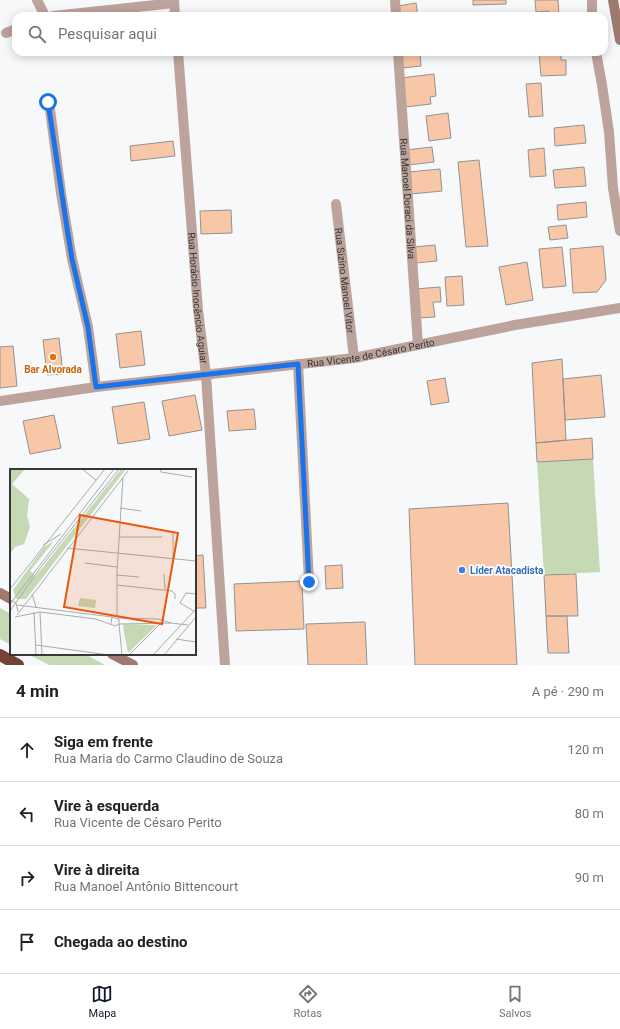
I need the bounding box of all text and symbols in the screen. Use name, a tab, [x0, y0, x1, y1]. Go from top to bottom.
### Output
search box	[12, 12, 608, 56]
icon: search	[26, 23, 48, 45]
text: Pesquisar aqui	[58, 25, 157, 43]
route start	[39, 93, 57, 111]
street label: Rua Manoel Doraci da Silva	[398, 138, 418, 259]
street label: Rua Sizino Manoel Vítor	[333, 227, 357, 334]
street label: Rua Horácio Inocêncio Aguiar	[187, 232, 210, 365]
street label: Rua Vicente de Césaro Perito	[306, 336, 436, 369]
marker: Bar Alvorada	[48, 352, 58, 362]
place label: Bar Alvorada	[24, 364, 83, 375]
inset map	[10, 469, 196, 655]
marker: Líder Atacadista	[457, 565, 467, 575]
place label: Líder Atacadista	[470, 565, 544, 576]
route end	[300, 573, 318, 591]
text: 4 min	[16, 681, 59, 701]
text: A pé · 290 m	[532, 684, 604, 699]
text: Siga em frente	[54, 733, 153, 751]
icon: ahead	[16, 739, 38, 761]
text: 120 m	[567, 742, 604, 757]
text: Rua Maria do Carmo Claudino de Souza	[54, 751, 283, 766]
text: Vire à esquerda	[54, 797, 159, 815]
icon: left	[16, 803, 38, 825]
text: 80 m	[575, 806, 604, 821]
text: Rua Vicente de Césaro Perito	[54, 815, 222, 830]
text: Vire à direita	[54, 861, 140, 879]
icon: right	[16, 867, 38, 889]
text: 90 m	[575, 870, 604, 885]
text: Rua Manoel Antônio Bittencourt	[54, 879, 238, 894]
icon: arrive	[16, 931, 38, 953]
text: Chegada ao destino	[54, 933, 188, 951]
tab: Mapa	[89, 983, 116, 1020]
tab: Rotas	[294, 983, 322, 1020]
tab: Salvos	[499, 983, 531, 1020]

